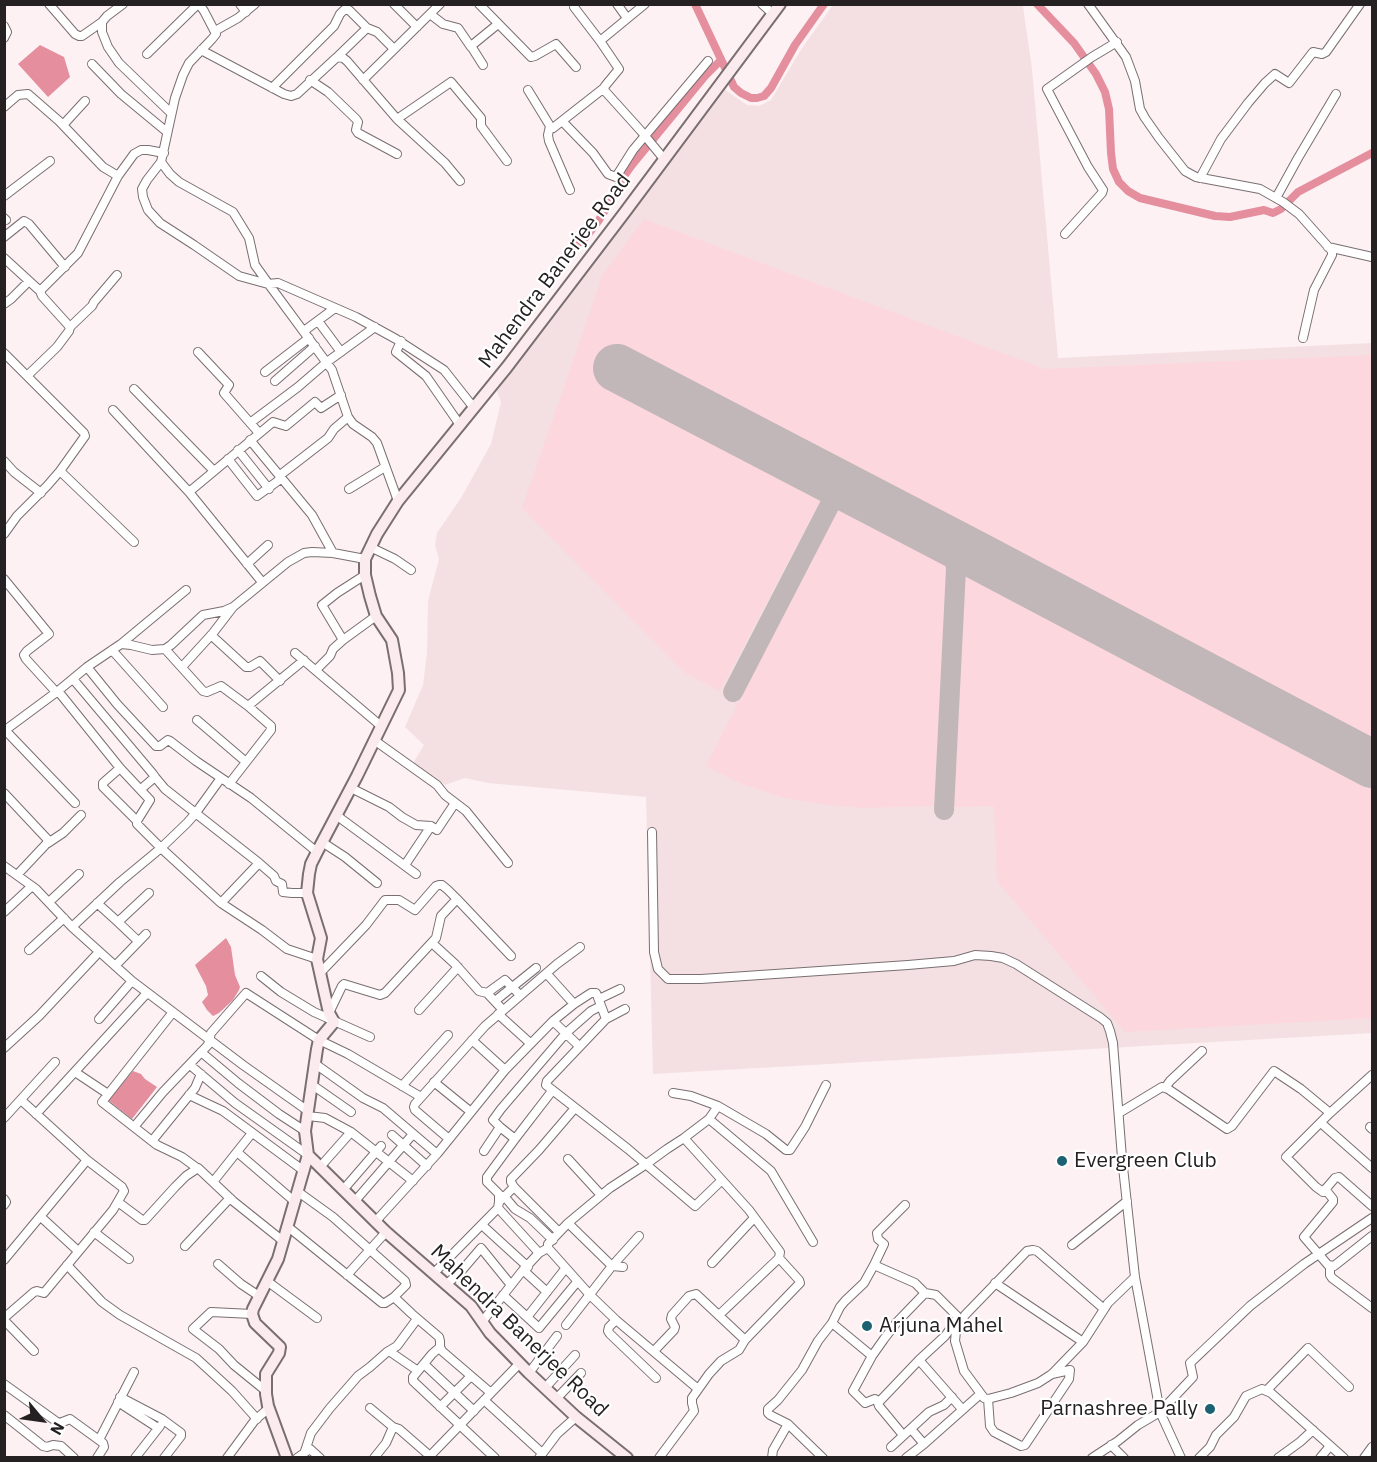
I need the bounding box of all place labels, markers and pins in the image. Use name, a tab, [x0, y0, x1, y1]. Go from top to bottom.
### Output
place label: Evergreen Club	[1074, 1148, 1217, 1174]
marker: Evergreen Club	[1055, 1154, 1069, 1168]
place label: Arjuna Mahel	[879, 1313, 1003, 1339]
marker: Arjuna Mahel	[860, 1319, 874, 1333]
place label: Parnashree Pally	[1040, 1396, 1198, 1422]
marker: Parnashree Pally	[1203, 1402, 1217, 1416]

